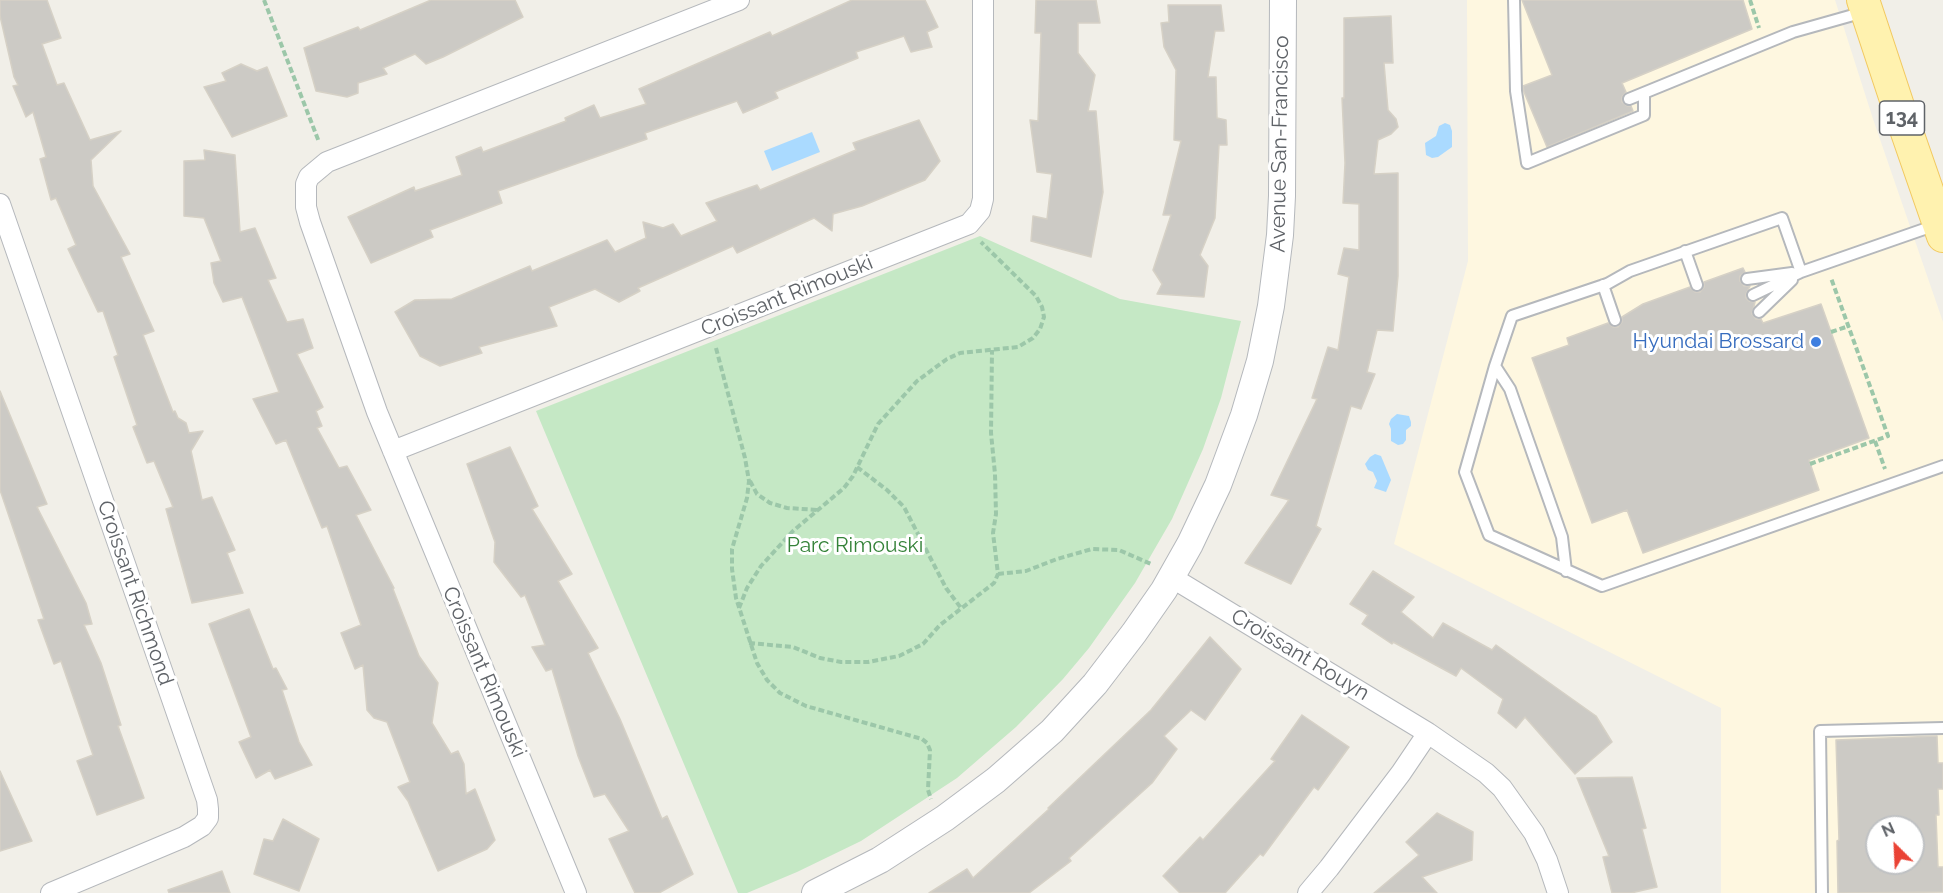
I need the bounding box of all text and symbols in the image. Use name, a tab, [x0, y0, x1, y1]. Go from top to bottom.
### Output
street label: Avenue San-Francisco	[1266, 35, 1294, 253]
road number: 134	[1880, 101, 1924, 135]
street label: Croissant Rimouski	[697, 250, 877, 342]
place label: Hyundai Brossard	[1633, 329, 1804, 355]
marker: Hyundai Brossard	[1809, 335, 1823, 349]
street label: Croissant Richmond	[92, 497, 178, 689]
park label: Parc Rimouski	[787, 533, 923, 559]
street label: Croissant Rimouski	[437, 583, 531, 761]
street label: Croissant Rouyn	[1226, 604, 1374, 706]
north arrow	[1865, 815, 1925, 875]
text: N	[1879, 819, 1898, 841]

